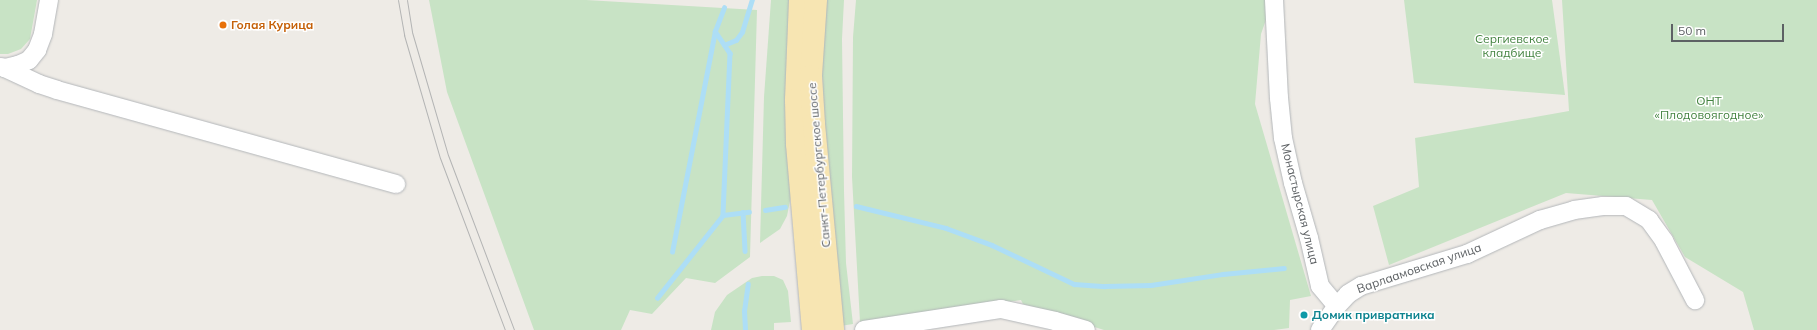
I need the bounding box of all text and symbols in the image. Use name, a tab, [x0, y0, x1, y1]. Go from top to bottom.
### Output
scale bar	[1673, 16, 1786, 42]
place label: Голая Курица	[231, 18, 313, 32]
marker: Голая Курица	[218, 20, 228, 30]
text: 50 m	[1678, 23, 1706, 38]
park label: Сергиевское кладбище	[1475, 32, 1549, 60]
street label: Санкт-Петербургское шоссе	[805, 82, 833, 248]
park label: ОНТ «Плодовоягодное»	[1655, 94, 1763, 122]
street label: Монастырская улица	[1278, 142, 1322, 266]
street label: Варлаамовская улица	[1355, 240, 1483, 296]
place label: Домик привратника	[1312, 308, 1435, 322]
marker: Домик привратника	[1299, 310, 1309, 320]

